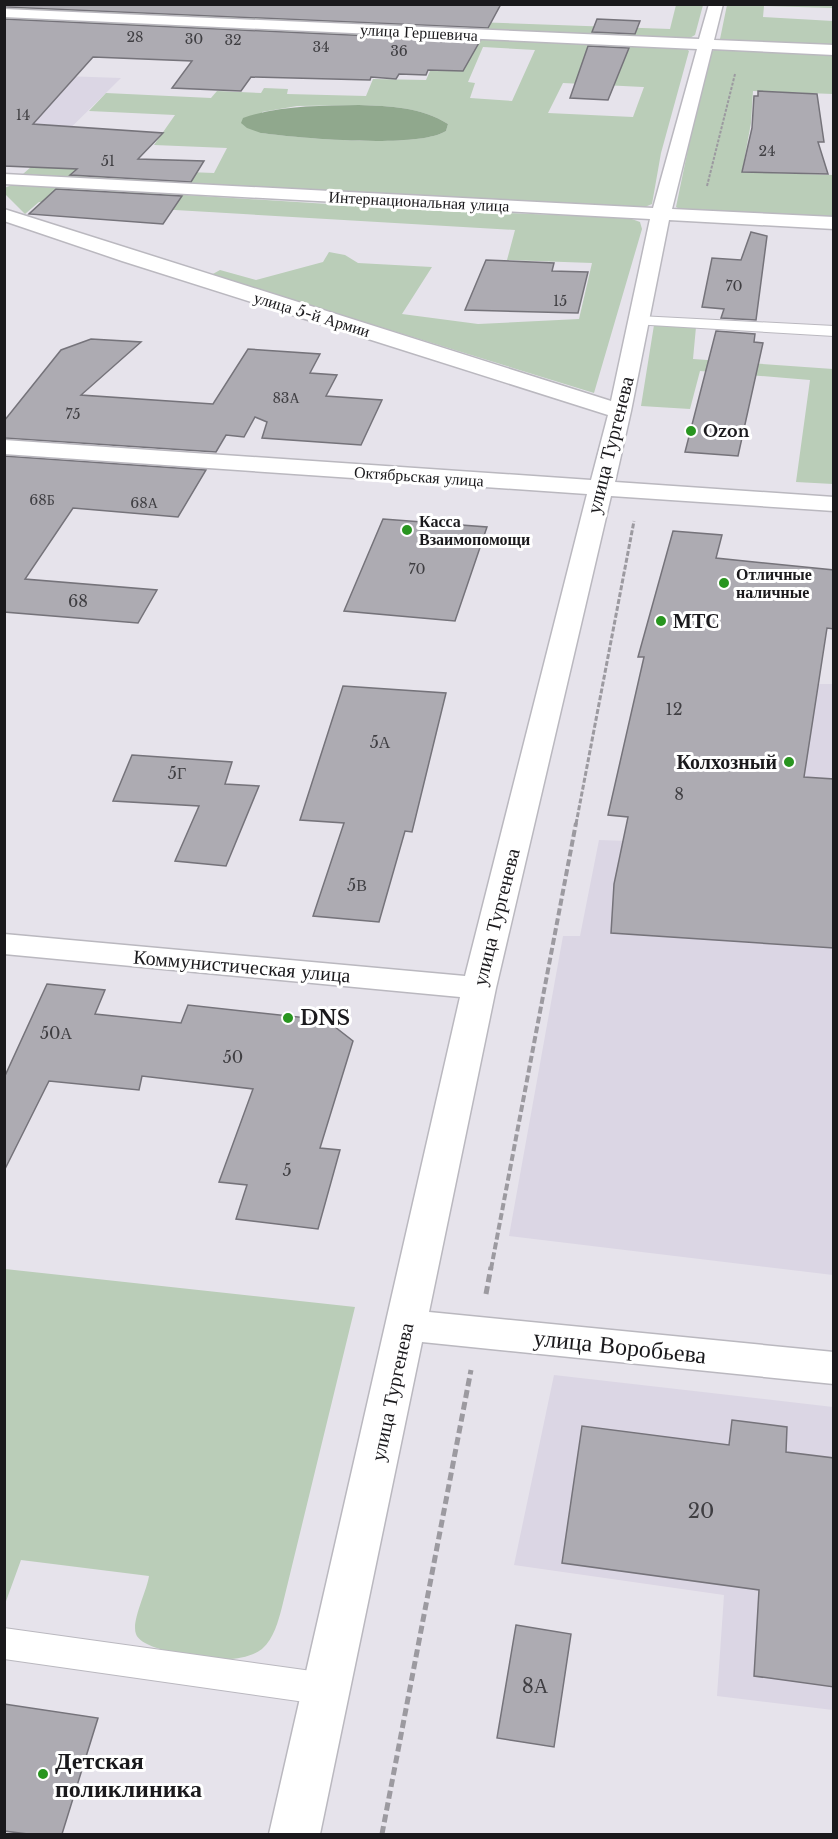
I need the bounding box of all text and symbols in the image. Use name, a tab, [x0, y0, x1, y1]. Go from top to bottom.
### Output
street label: улица Гершевича	[360, 19, 478, 45]
house number: 28	[126, 28, 144, 46]
house number: 30	[185, 30, 203, 48]
house number: 32	[224, 31, 242, 49]
house number: 34	[313, 38, 329, 56]
house number: 36	[390, 42, 408, 60]
house number: 14	[16, 106, 30, 124]
house number: 24	[759, 142, 775, 160]
house number: 51	[101, 152, 115, 170]
street label: Интернациональная улица	[328, 186, 510, 216]
house number: 70	[725, 277, 743, 295]
street label: улица 5-й Армии	[252, 287, 373, 341]
house number: 15	[553, 292, 567, 310]
street label: улица Тургенева	[581, 374, 639, 516]
house number: 83А	[272, 389, 300, 407]
house number: 75	[66, 405, 80, 423]
place label: Ozon	[703, 421, 750, 441]
marker: Ozon	[684, 424, 698, 438]
street label: Октябрьская улица	[354, 461, 484, 491]
house number: 68Б	[29, 491, 55, 509]
house number: 68А	[130, 494, 159, 512]
place label: Касса Взаимопомощи	[419, 511, 530, 549]
marker: Касса Взаимопомощи	[400, 523, 414, 537]
house number: 70	[408, 560, 426, 578]
place label: Отличные наличные	[736, 564, 812, 602]
marker: Отличные наличные	[717, 576, 731, 590]
house number: 68	[68, 591, 88, 611]
place label: МТС	[673, 609, 720, 633]
marker: МТС	[654, 614, 668, 628]
house number: 12	[666, 699, 683, 719]
house number: 5А	[370, 732, 391, 752]
place label: Колхозный	[677, 750, 777, 774]
marker: Колхозный	[782, 755, 796, 769]
house number: 5Г	[168, 763, 186, 783]
house number: 8	[674, 784, 684, 804]
street label: улица Тургенева	[467, 846, 525, 988]
house number: 5В	[347, 875, 367, 895]
street label: Коммунистическая улица	[132, 945, 352, 987]
place label: DNS	[300, 1006, 350, 1030]
marker: DNS	[281, 1011, 295, 1025]
house number: 50А	[40, 1023, 72, 1043]
house number: 50	[223, 1047, 243, 1067]
house number: 5	[282, 1160, 292, 1180]
street label: улица Тургенева	[366, 1321, 418, 1463]
street label: улица Воробьева	[532, 1323, 708, 1370]
house number: 20	[688, 1499, 714, 1523]
house number: 8А	[522, 1674, 549, 1698]
place label: Детская поликлиника	[55, 1746, 202, 1803]
marker: Детская поликлиника	[36, 1767, 50, 1781]

